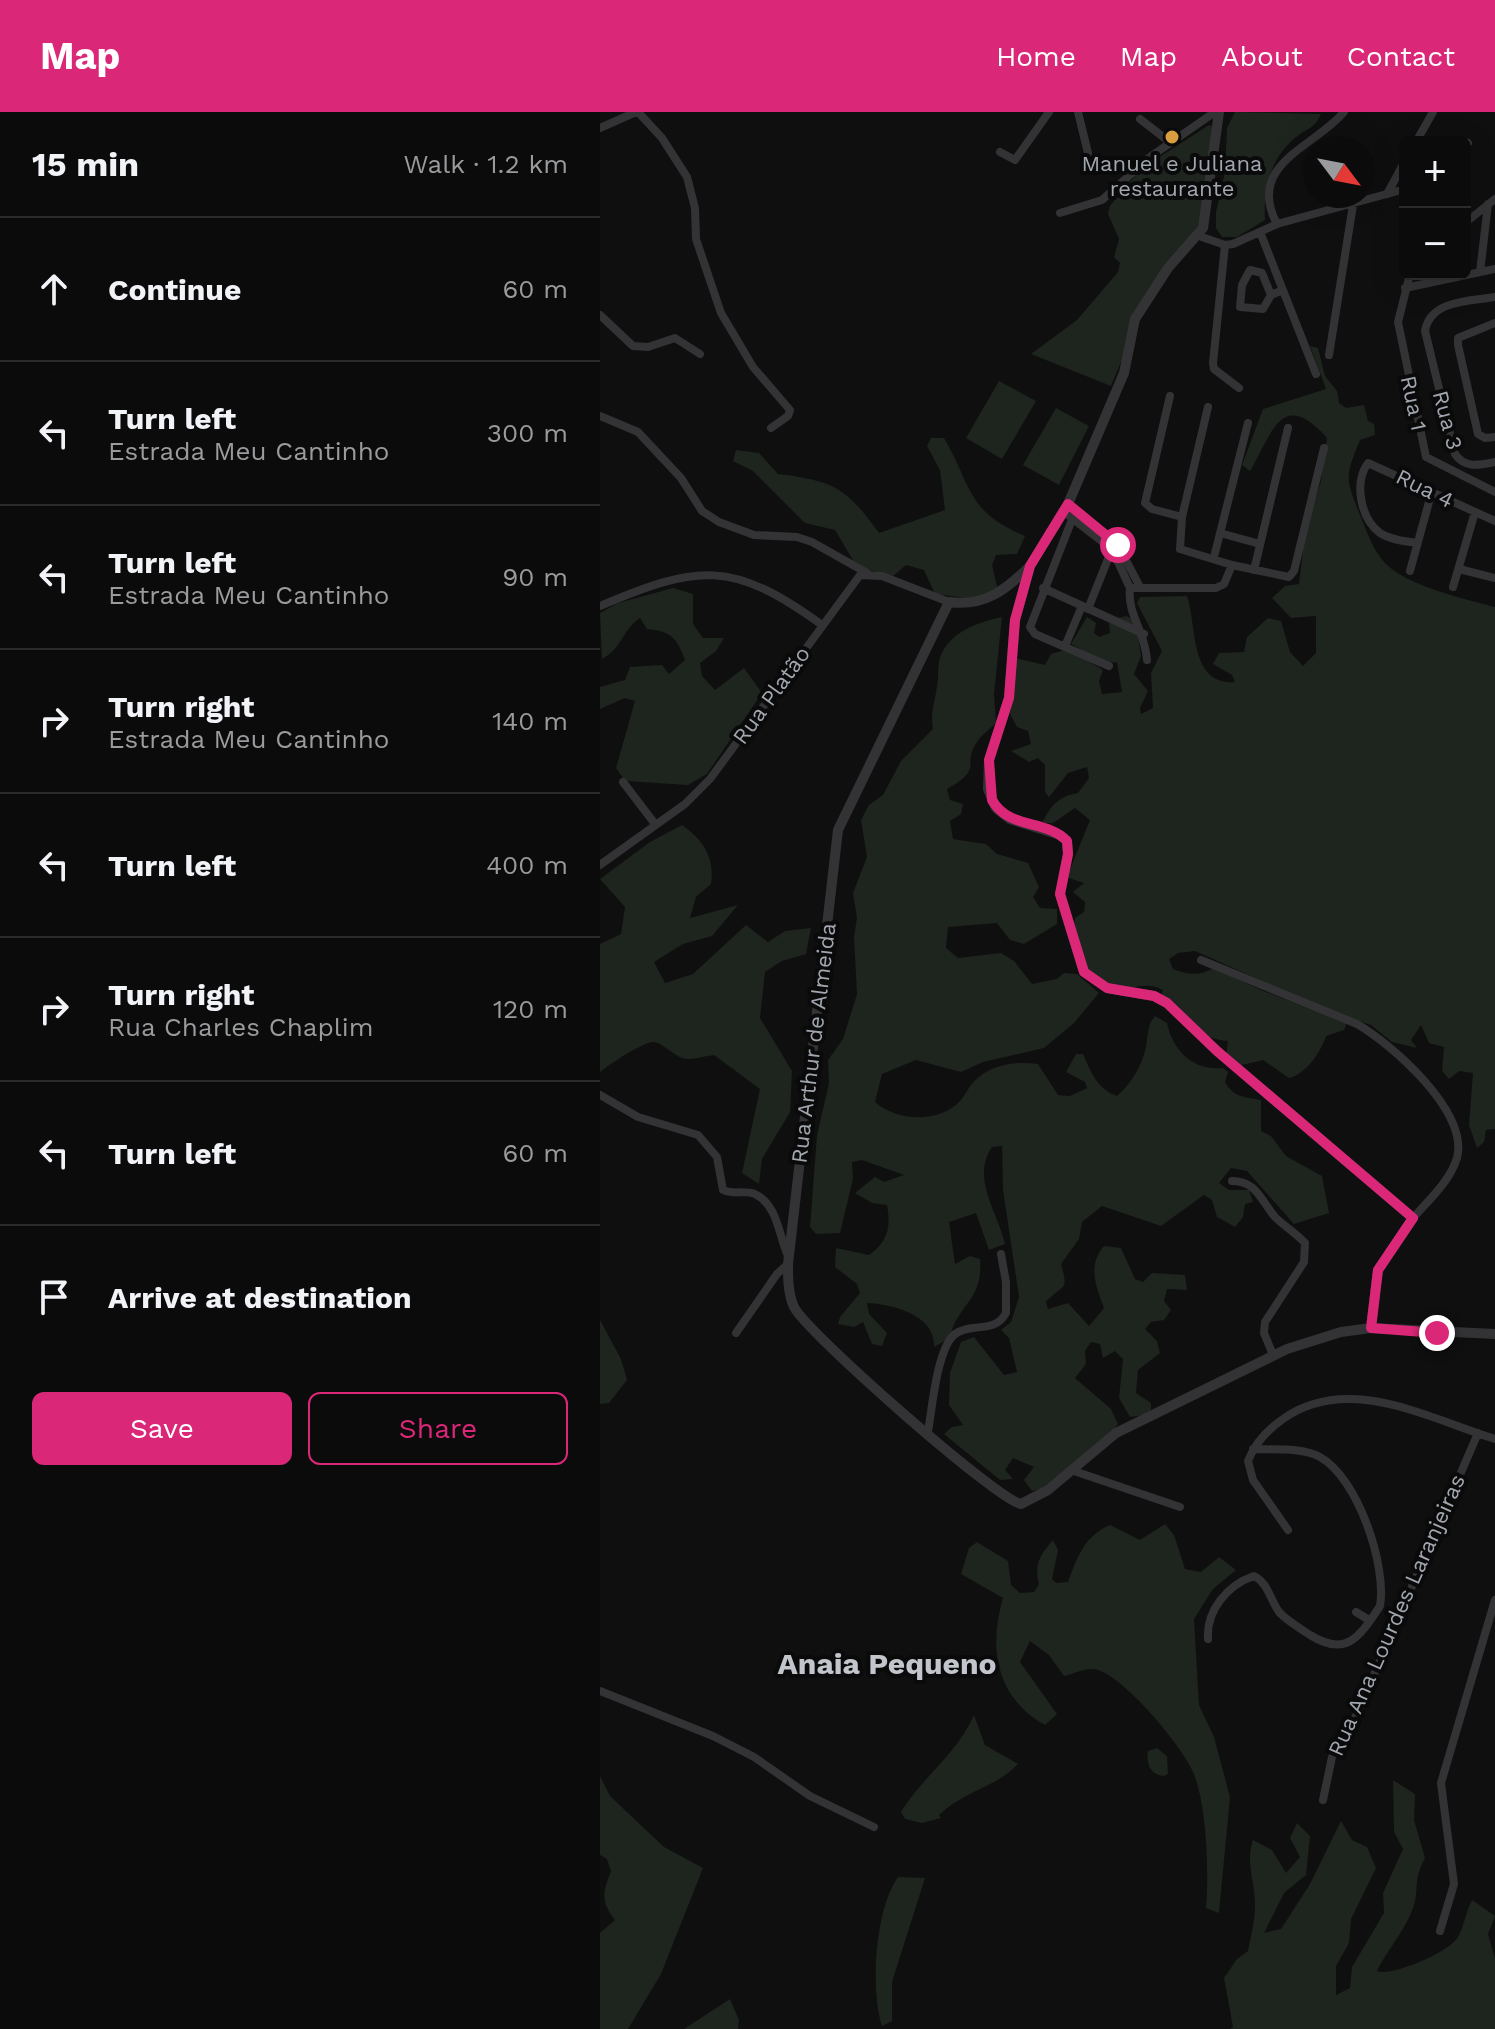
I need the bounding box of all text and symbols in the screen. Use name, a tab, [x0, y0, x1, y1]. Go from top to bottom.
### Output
text: Map	[40, 34, 120, 78]
text: Home	[996, 40, 1076, 73]
text: Map	[1120, 40, 1177, 73]
text: About	[1221, 40, 1303, 73]
text: Contact	[1347, 40, 1455, 73]
marker: Manuel e Juliana restaurante	[1163, 128, 1181, 146]
north arrow	[1303, 136, 1375, 208]
map controls	[1399, 136, 1471, 280]
button: +	[1399, 136, 1471, 208]
text: 15 min	[32, 144, 139, 184]
text: Walk · 1.2 km	[404, 149, 568, 179]
place label: Manuel e Juliana restaurante	[1081, 151, 1263, 201]
button: −	[1399, 208, 1471, 280]
icon: ahead	[32, 267, 76, 311]
text: Continue	[108, 272, 241, 307]
text: 60 m	[502, 274, 568, 304]
street label: Rua 1	[1396, 373, 1432, 433]
street label: Rua 3	[1428, 388, 1467, 452]
text: Turn left	[108, 401, 236, 436]
icon: left	[32, 411, 76, 455]
text: 300 m	[487, 418, 568, 448]
text: Estrada Meu Cantinho	[108, 436, 389, 466]
street label: Rua 4	[1392, 464, 1458, 513]
route start	[1100, 527, 1136, 563]
text: Turn left	[108, 545, 236, 580]
icon: left	[32, 555, 76, 599]
text: 90 m	[502, 562, 568, 592]
text: Estrada Meu Cantinho	[108, 580, 389, 610]
street label: Rua Platão	[728, 642, 815, 749]
text: Turn right	[108, 689, 254, 724]
icon: right	[32, 699, 76, 743]
text: 140 m	[492, 706, 568, 736]
text: Estrada Meu Cantinho	[108, 724, 389, 754]
icon: left	[32, 843, 76, 887]
text: Turn left	[108, 848, 236, 883]
text: 400 m	[486, 850, 568, 880]
street label: Rua Arthur de Almeida	[786, 922, 841, 1165]
text: Turn right	[108, 977, 254, 1012]
icon: right	[32, 987, 76, 1031]
text: 120 m	[493, 994, 568, 1024]
text: Rua Charles Chaplim	[108, 1012, 373, 1042]
icon: left	[32, 1131, 76, 1175]
text: Turn left	[108, 1136, 236, 1171]
text: 60 m	[502, 1138, 568, 1168]
icon: arrive	[32, 1275, 76, 1319]
text: Arrive at destination	[108, 1280, 412, 1315]
route end	[1419, 1315, 1455, 1351]
button: Save	[32, 1392, 292, 1465]
button: Share	[308, 1392, 568, 1465]
street label: Rua Ana Lourdes Laranjeiras	[1323, 1471, 1470, 1760]
district label: Anaia Pequeno	[778, 1646, 996, 1681]

